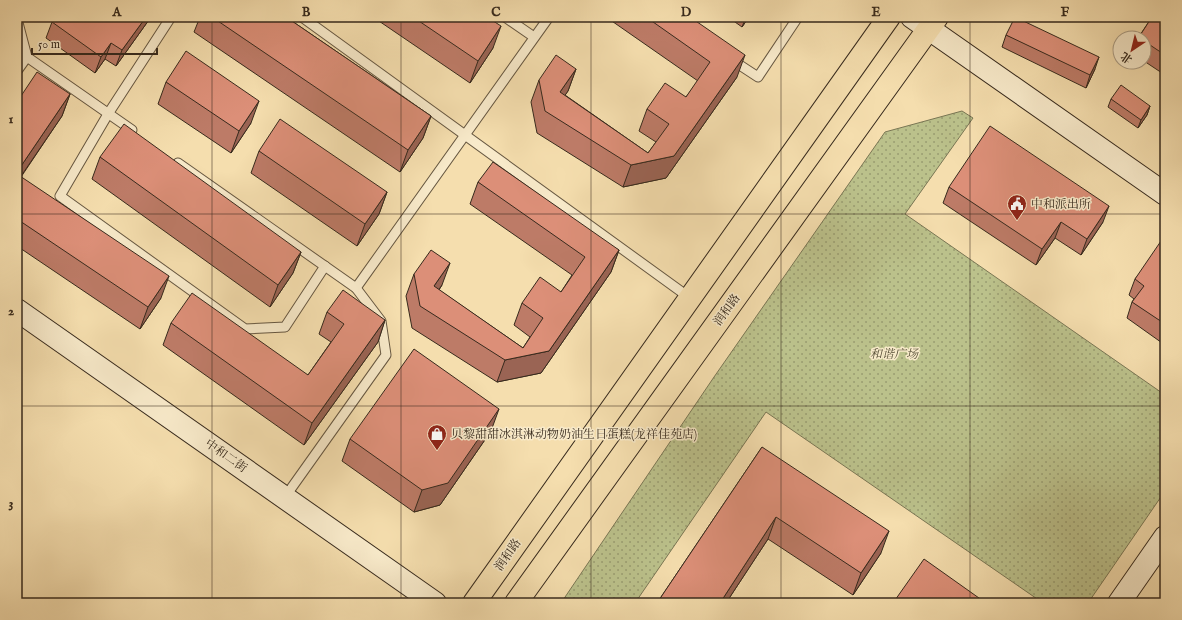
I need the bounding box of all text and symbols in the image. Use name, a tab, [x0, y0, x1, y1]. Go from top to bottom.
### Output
text: A	[112, 4, 123, 21]
text: B	[302, 4, 311, 21]
text: C	[491, 4, 501, 21]
text: D	[681, 4, 692, 21]
text: E	[871, 4, 881, 21]
text: F	[1061, 4, 1070, 21]
scale bar	[32, 30, 157, 56]
north arrow	[1112, 30, 1152, 70]
text: 50 m	[38, 37, 60, 52]
text: 北	[1118, 48, 1135, 66]
text: 1	[9, 111, 14, 128]
public building icon: 中和派出所	[1006, 193, 1028, 221]
place label: 中和派出所	[1031, 197, 1091, 212]
street label: 润和路	[710, 291, 744, 329]
text: 2	[8, 303, 14, 320]
park label: 和谐广场	[870, 347, 919, 362]
shop icon: 贝黎甜甜冰淇淋动物奶油生日蛋糕(龙祥佳苑店)	[426, 423, 448, 451]
place label: 贝黎甜甜冰淇淋动物奶油生日蛋糕(龙祥佳苑店)	[451, 427, 697, 442]
street label: 中和二街	[202, 436, 251, 476]
text: 3	[9, 495, 14, 512]
street label: 润和路	[492, 536, 524, 574]

